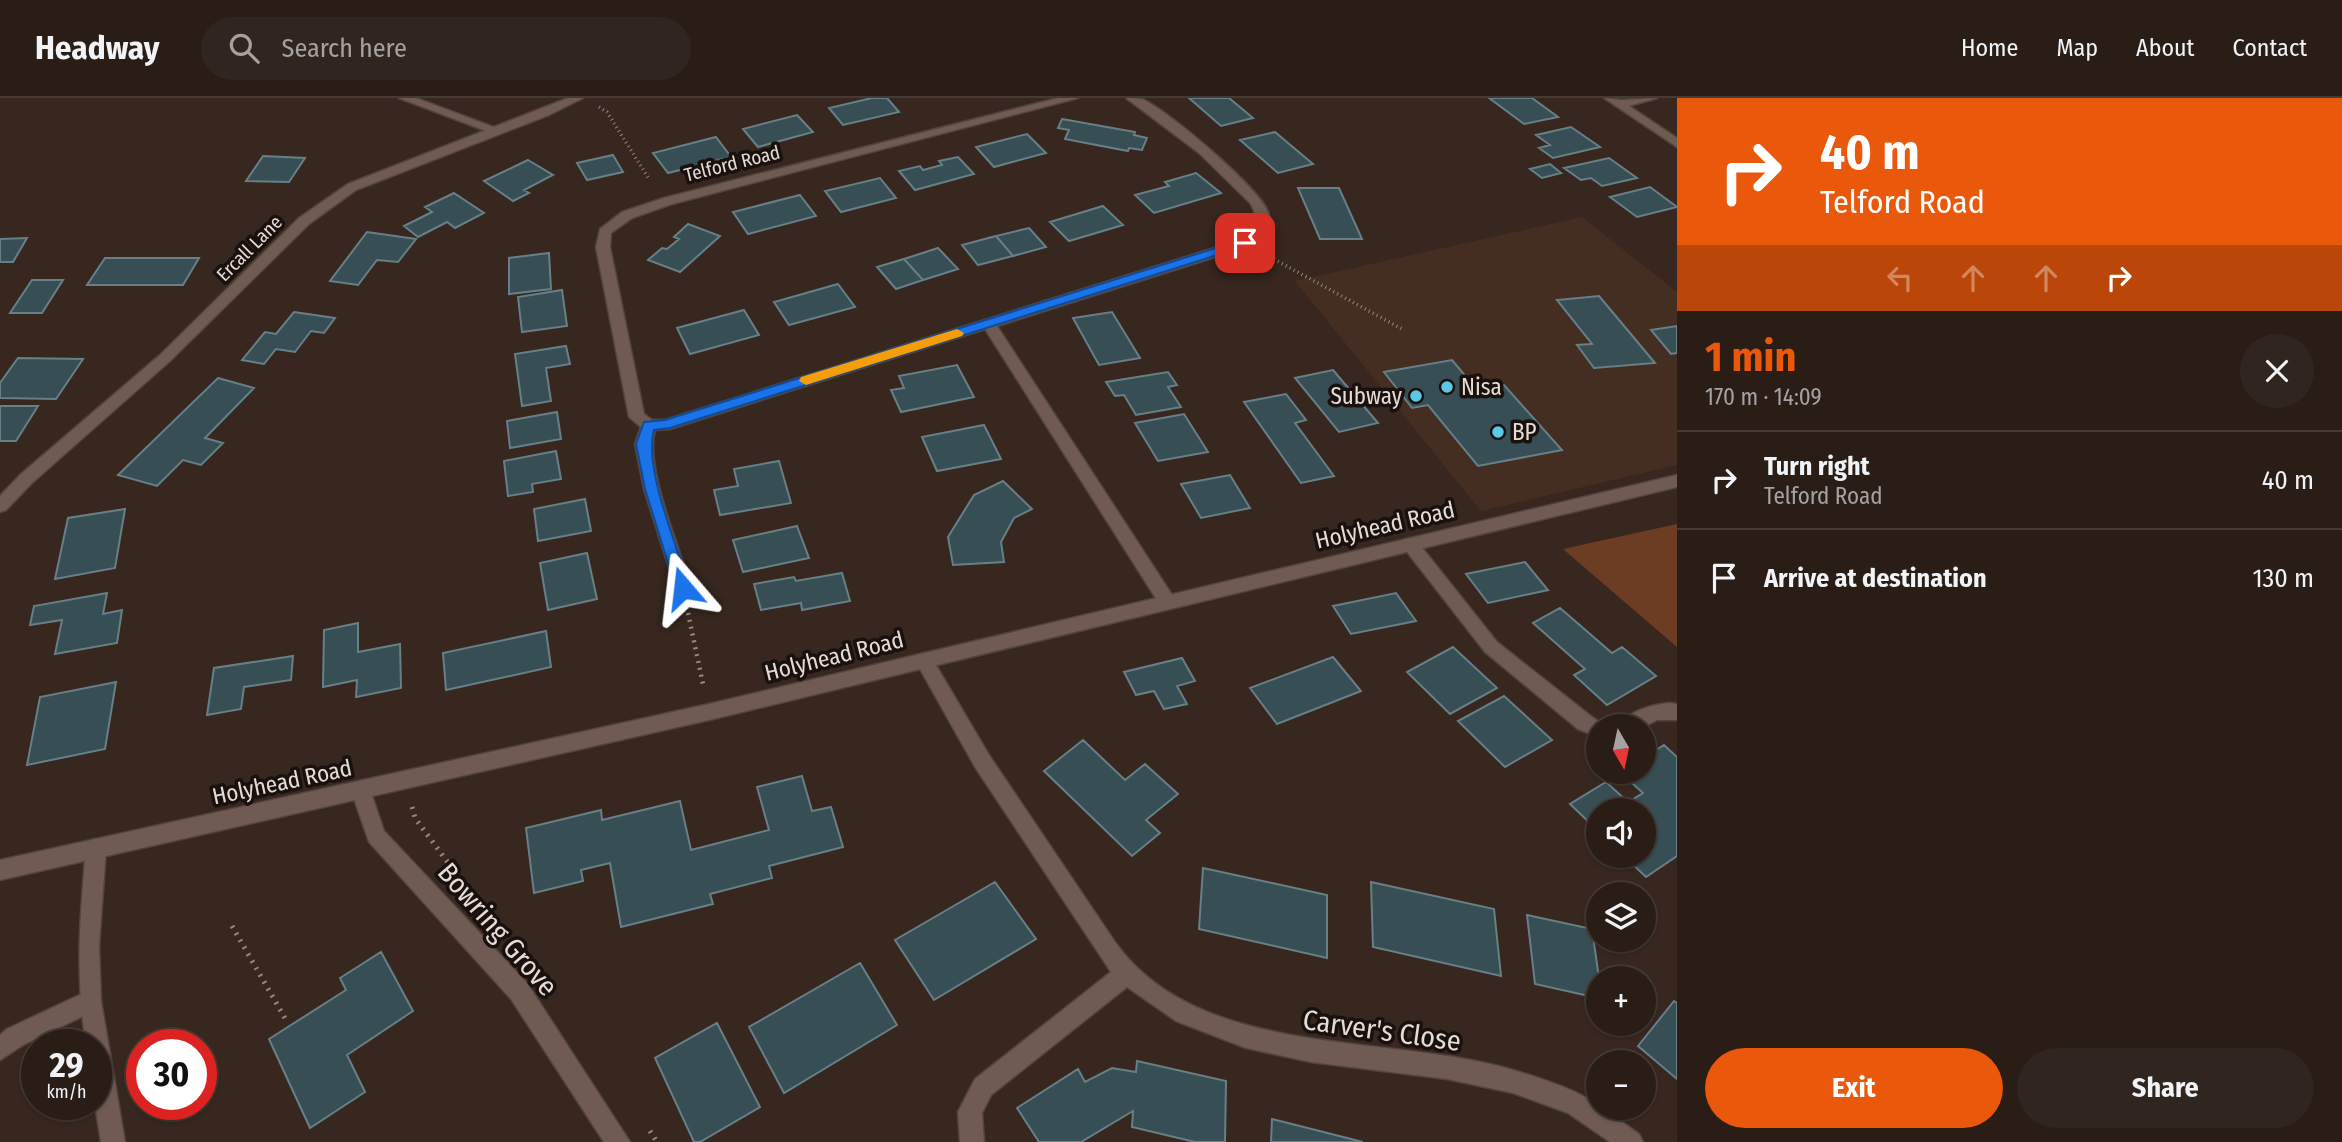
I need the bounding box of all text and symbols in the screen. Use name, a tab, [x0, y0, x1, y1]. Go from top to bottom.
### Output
search box	[201, 17, 691, 80]
text: Headway	[35, 28, 159, 68]
icon: search	[225, 29, 263, 67]
text: Search here	[281, 33, 407, 64]
text: Home	[1961, 34, 2018, 62]
text: Map	[2056, 34, 2098, 62]
text: About	[2136, 34, 2194, 62]
text: Contact	[2232, 34, 2307, 62]
text: 40 m	[1820, 123, 1920, 182]
icon: right	[1705, 126, 1796, 217]
street label: Telford Road	[682, 140, 782, 186]
text: Telford Road	[1820, 183, 1985, 221]
street label: Ercall Lane	[212, 211, 287, 286]
pin	[1215, 213, 1275, 273]
icon: arrive	[1226, 224, 1264, 262]
icon: left	[1881, 259, 1919, 297]
icon: ahead	[1954, 259, 1992, 297]
icon: ahead	[2027, 259, 2065, 297]
icon: right	[2100, 259, 2138, 297]
text: 1 min	[1705, 332, 1796, 382]
button: close	[2240, 334, 2314, 408]
place label: Nisa	[1461, 373, 1502, 401]
marker: Nisa	[1439, 379, 1455, 395]
place label: Subway	[1330, 382, 1403, 410]
text: 170 m · 14:09	[1705, 383, 1822, 411]
marker: Subway	[1408, 388, 1424, 404]
place label: BP	[1512, 418, 1537, 446]
marker: BP	[1490, 424, 1506, 440]
text: Turn right	[1764, 451, 1870, 482]
icon: right	[1705, 461, 1743, 499]
text: 40 m	[2262, 465, 2314, 496]
text: Telford Road	[1764, 482, 1883, 510]
street label: Holyhead Road	[1313, 495, 1457, 555]
position arrow	[646, 551, 720, 625]
icon: arrive	[1705, 559, 1743, 597]
text: Arrive at destination	[1764, 563, 1987, 594]
text: 130 m	[2252, 563, 2314, 594]
street label: Holyhead Road	[762, 625, 906, 687]
north arrow	[1586, 714, 1656, 784]
map controls	[1586, 714, 1656, 1120]
street label: Holyhead Road	[210, 754, 354, 810]
button: sound	[1586, 798, 1656, 868]
street label: Bowring Grove	[431, 856, 564, 1003]
button: layers	[1586, 882, 1656, 952]
button: +	[1586, 966, 1656, 1036]
street label: Carver's Close	[1301, 1003, 1463, 1058]
speed limit sign: 30	[126, 1029, 217, 1120]
text: 29	[49, 1044, 84, 1086]
button: Exit	[1705, 1048, 2003, 1128]
button: Share	[2017, 1048, 2314, 1128]
button: −	[1586, 1050, 1656, 1120]
text: km/h	[46, 1081, 87, 1103]

